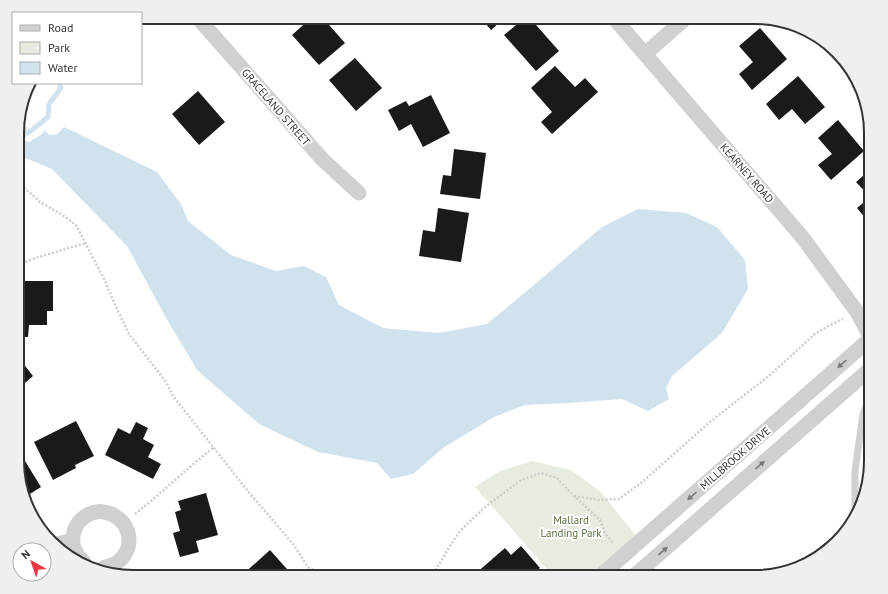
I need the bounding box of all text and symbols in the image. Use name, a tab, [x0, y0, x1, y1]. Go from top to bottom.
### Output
legend	[12, 12, 142, 84]
text: Road	[48, 20, 73, 35]
text: Park	[48, 40, 70, 55]
text: Water	[48, 60, 78, 75]
street label: GRACELAND STREET	[239, 66, 313, 148]
street label: KEARNEY ROAD	[717, 140, 777, 206]
one-way arrow	[837, 359, 847, 369]
street label: MILLBROOK DRIVE	[697, 423, 773, 493]
one-way arrow	[755, 461, 766, 470]
one-way arrow	[686, 492, 697, 501]
park label: Mallard Landing Park	[541, 513, 602, 540]
north arrow	[12, 542, 52, 582]
text: N	[18, 547, 33, 562]
one-way arrow	[658, 547, 667, 556]

